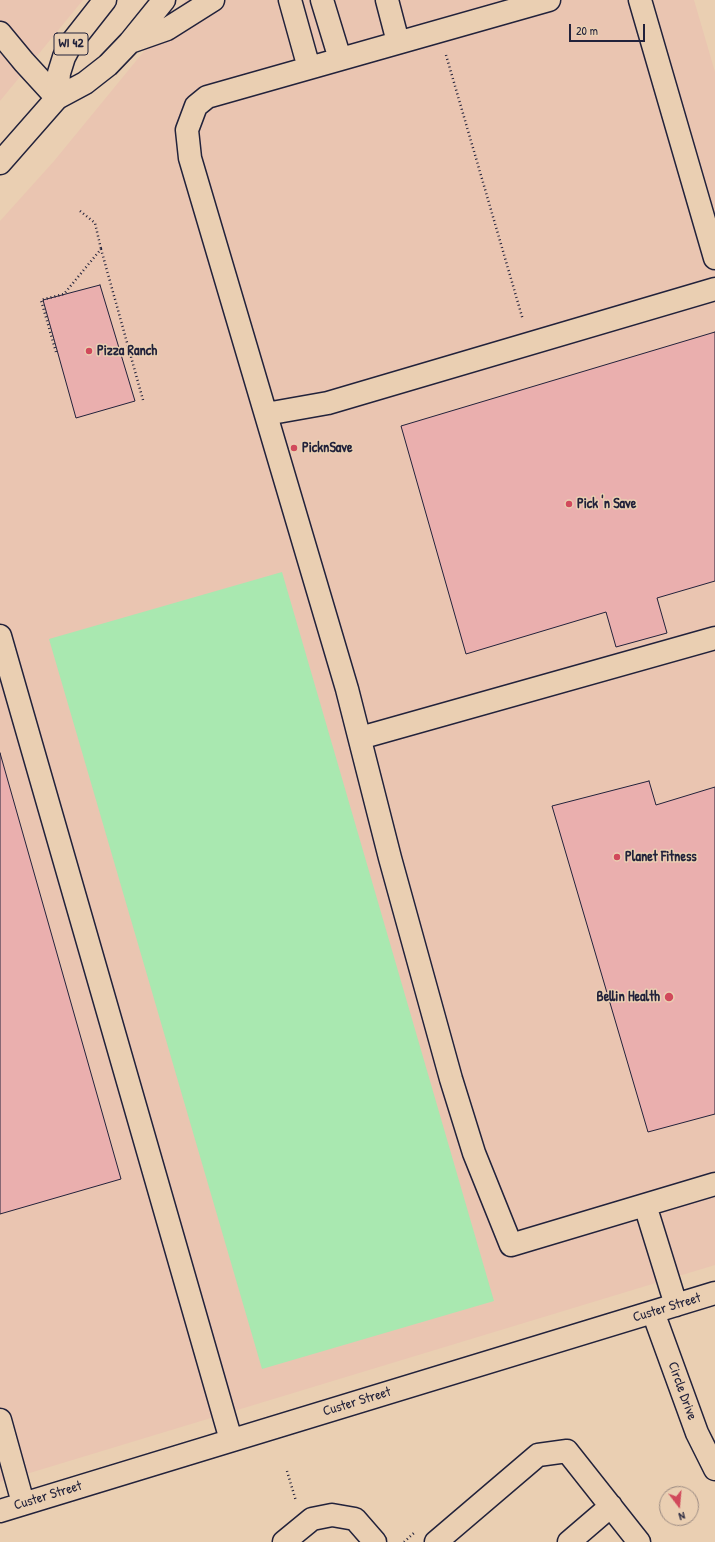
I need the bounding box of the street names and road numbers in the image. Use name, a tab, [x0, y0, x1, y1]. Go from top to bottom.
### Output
road number: WI 42	[54, 33, 88, 55]
street label: Custer Street	[631, 1290, 703, 1326]
street label: Circle Drive	[664, 1360, 700, 1422]
street label: Custer Street	[321, 1384, 393, 1420]
street label: Custer Street	[12, 1478, 84, 1514]

